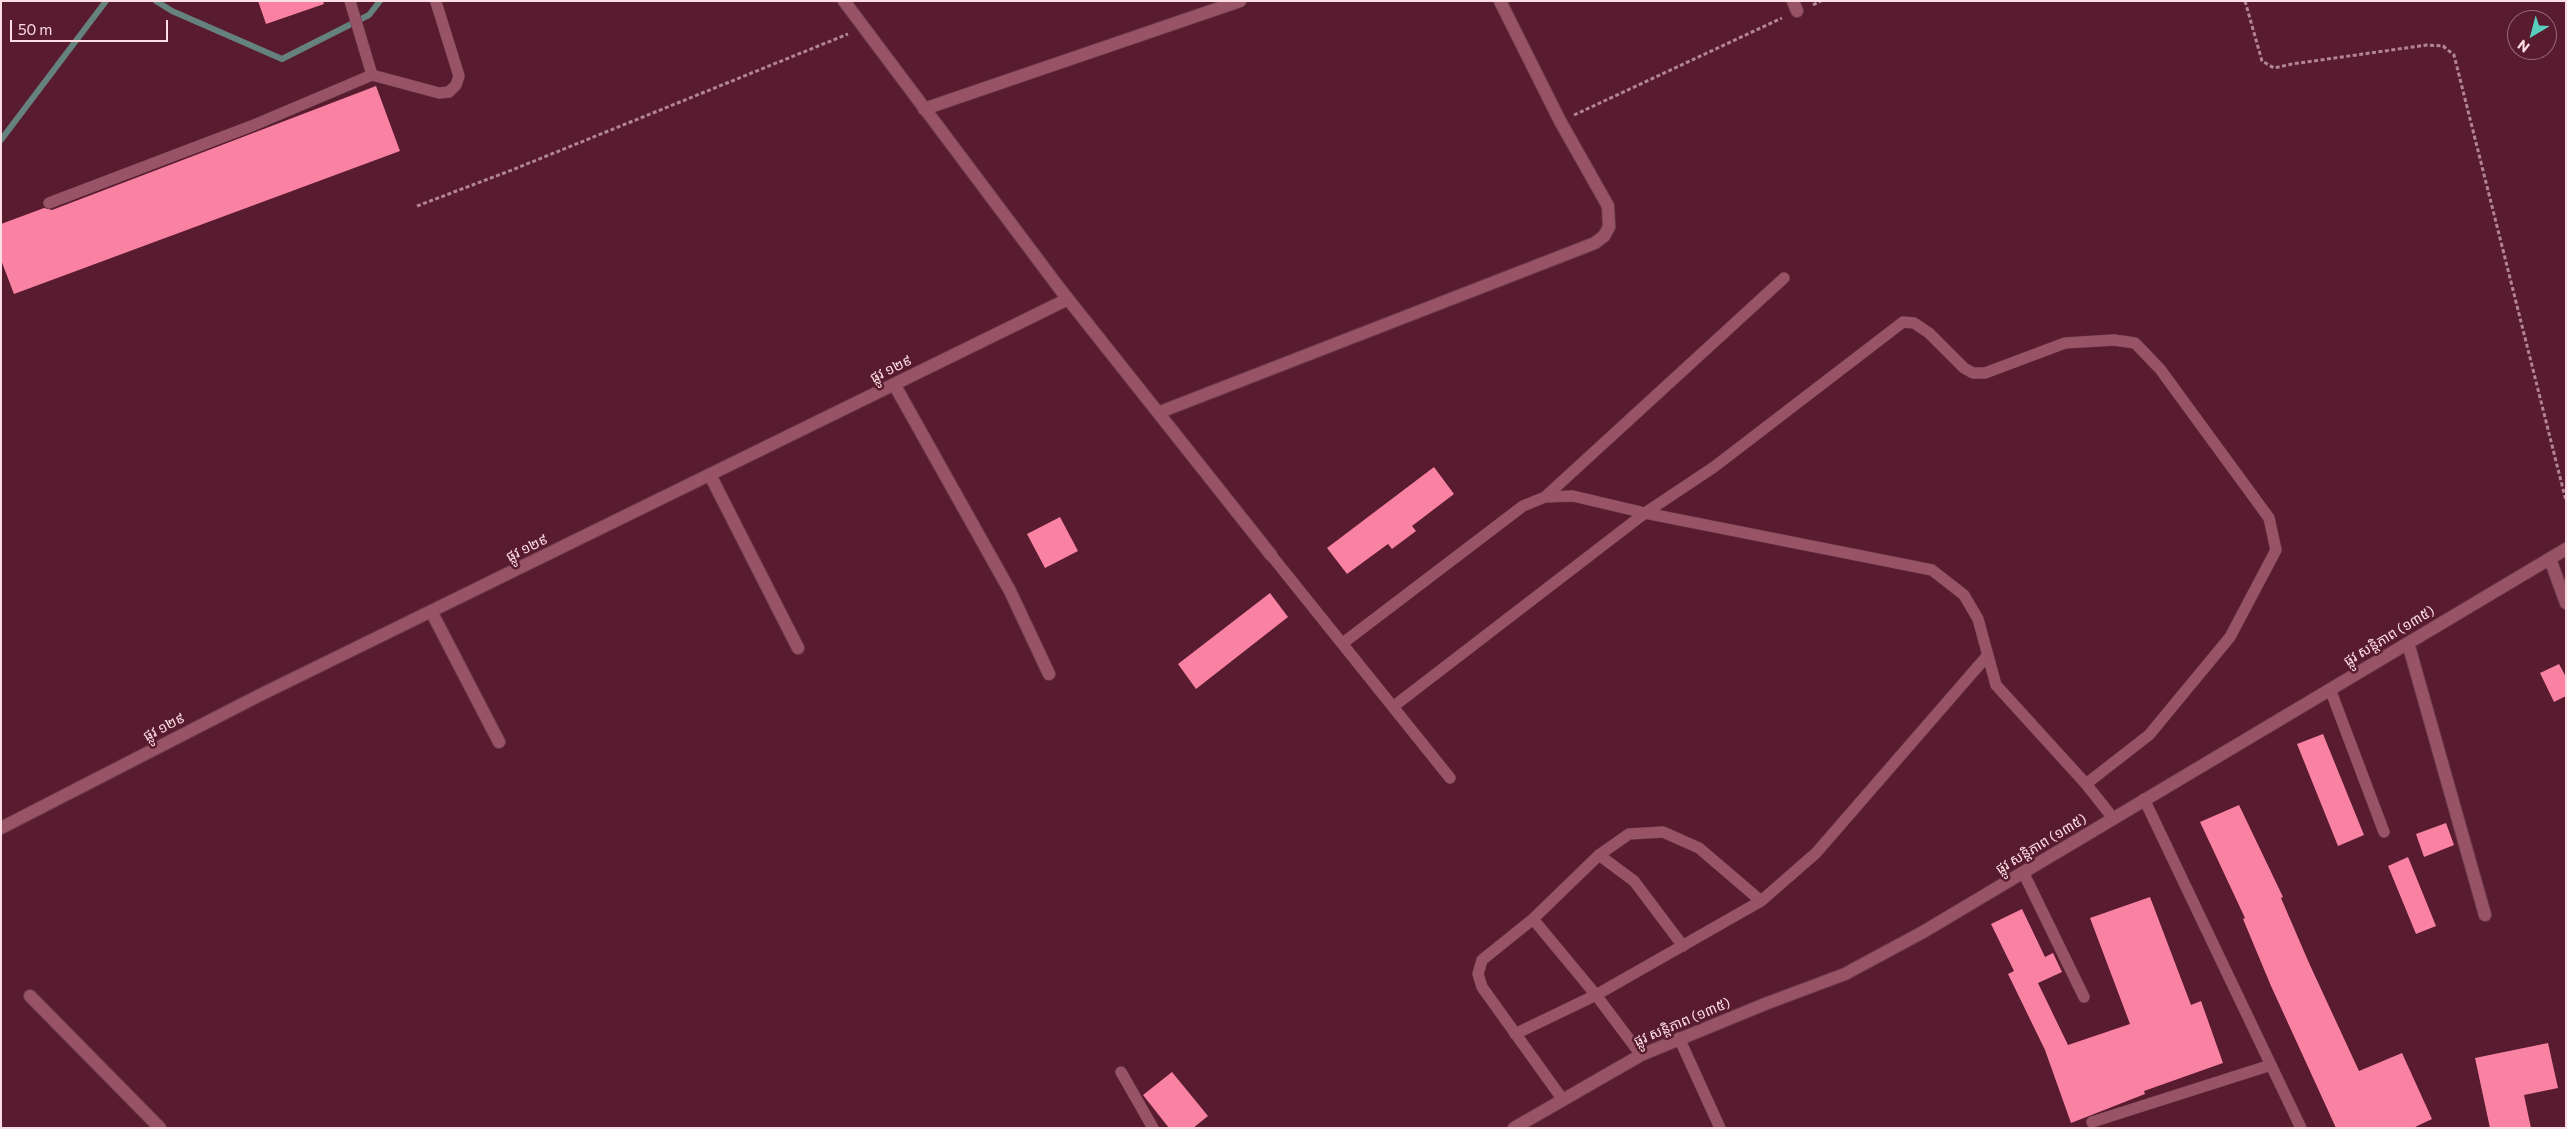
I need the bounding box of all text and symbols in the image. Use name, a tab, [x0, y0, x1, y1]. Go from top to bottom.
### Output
scale bar	[12, 10, 170, 42]
north arrow	[2507, 10, 2557, 60]
text: 50 m	[18, 20, 52, 38]
text: N	[2514, 37, 2533, 57]
street label: ផ្លូវ ១២៩	[867, 352, 915, 386]
street label: ផ្លូវ ១២៩	[503, 531, 551, 565]
street label: ផ្លូវ សន្តិភាព (១៣៥)	[2340, 602, 2438, 670]
street label: ផ្លូវ ១២៩	[140, 709, 188, 745]
street label: ផ្លូវ សន្តិភាព (១៣៥)	[1992, 810, 2090, 878]
street label: ផ្លូវ សន្តិភាព (១៣៥)	[1631, 994, 1733, 1050]

